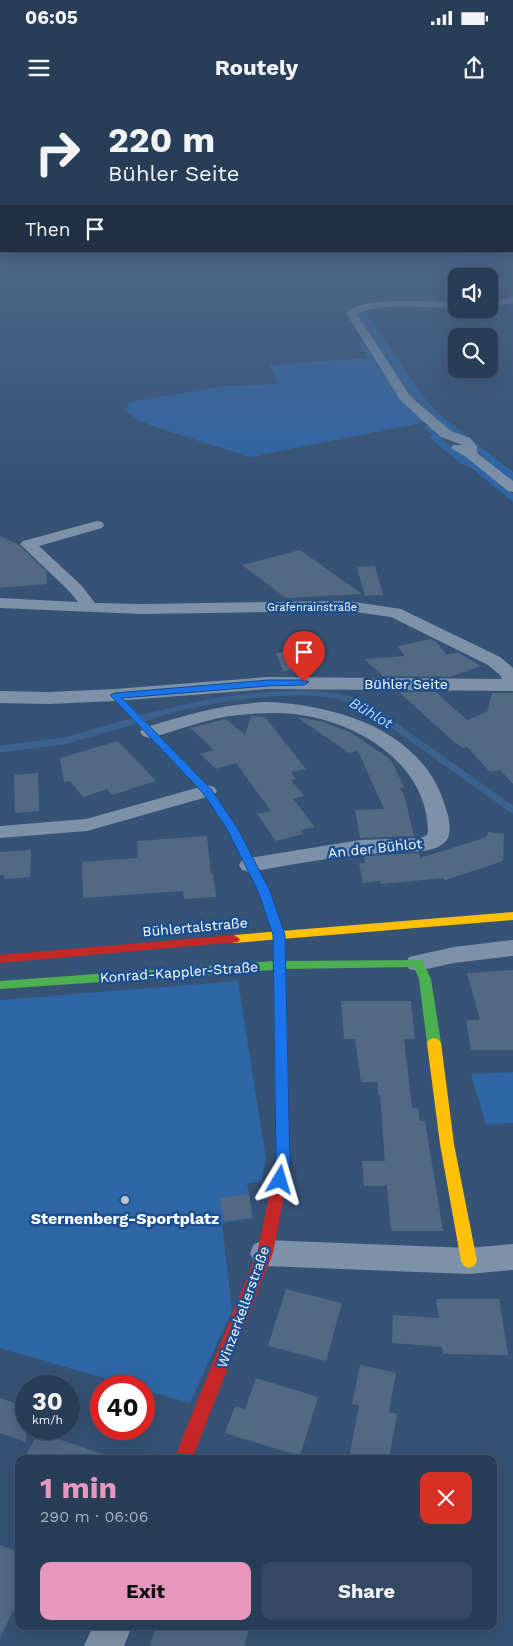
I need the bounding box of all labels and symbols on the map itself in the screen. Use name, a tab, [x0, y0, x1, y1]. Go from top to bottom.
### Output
street label: Grafenrainstraße	[267, 601, 357, 614]
pin	[283, 631, 325, 682]
street label: Bühler Seite	[364, 676, 448, 692]
water label: Bühlot	[346, 694, 397, 733]
street label: An der Bühlot	[327, 835, 423, 861]
street label: Bühlertalstraße	[142, 914, 248, 940]
street label: Konrad-Kappler-Straße	[99, 958, 259, 986]
position arrow	[253, 1153, 305, 1205]
marker: Sternenberg-Sportplatz	[119, 1194, 131, 1206]
place label: Sternenberg-Sportplatz	[31, 1209, 219, 1228]
street label: Winzerkellerstraße	[214, 1244, 272, 1370]
speed limit sign: 40	[90, 1375, 155, 1440]

